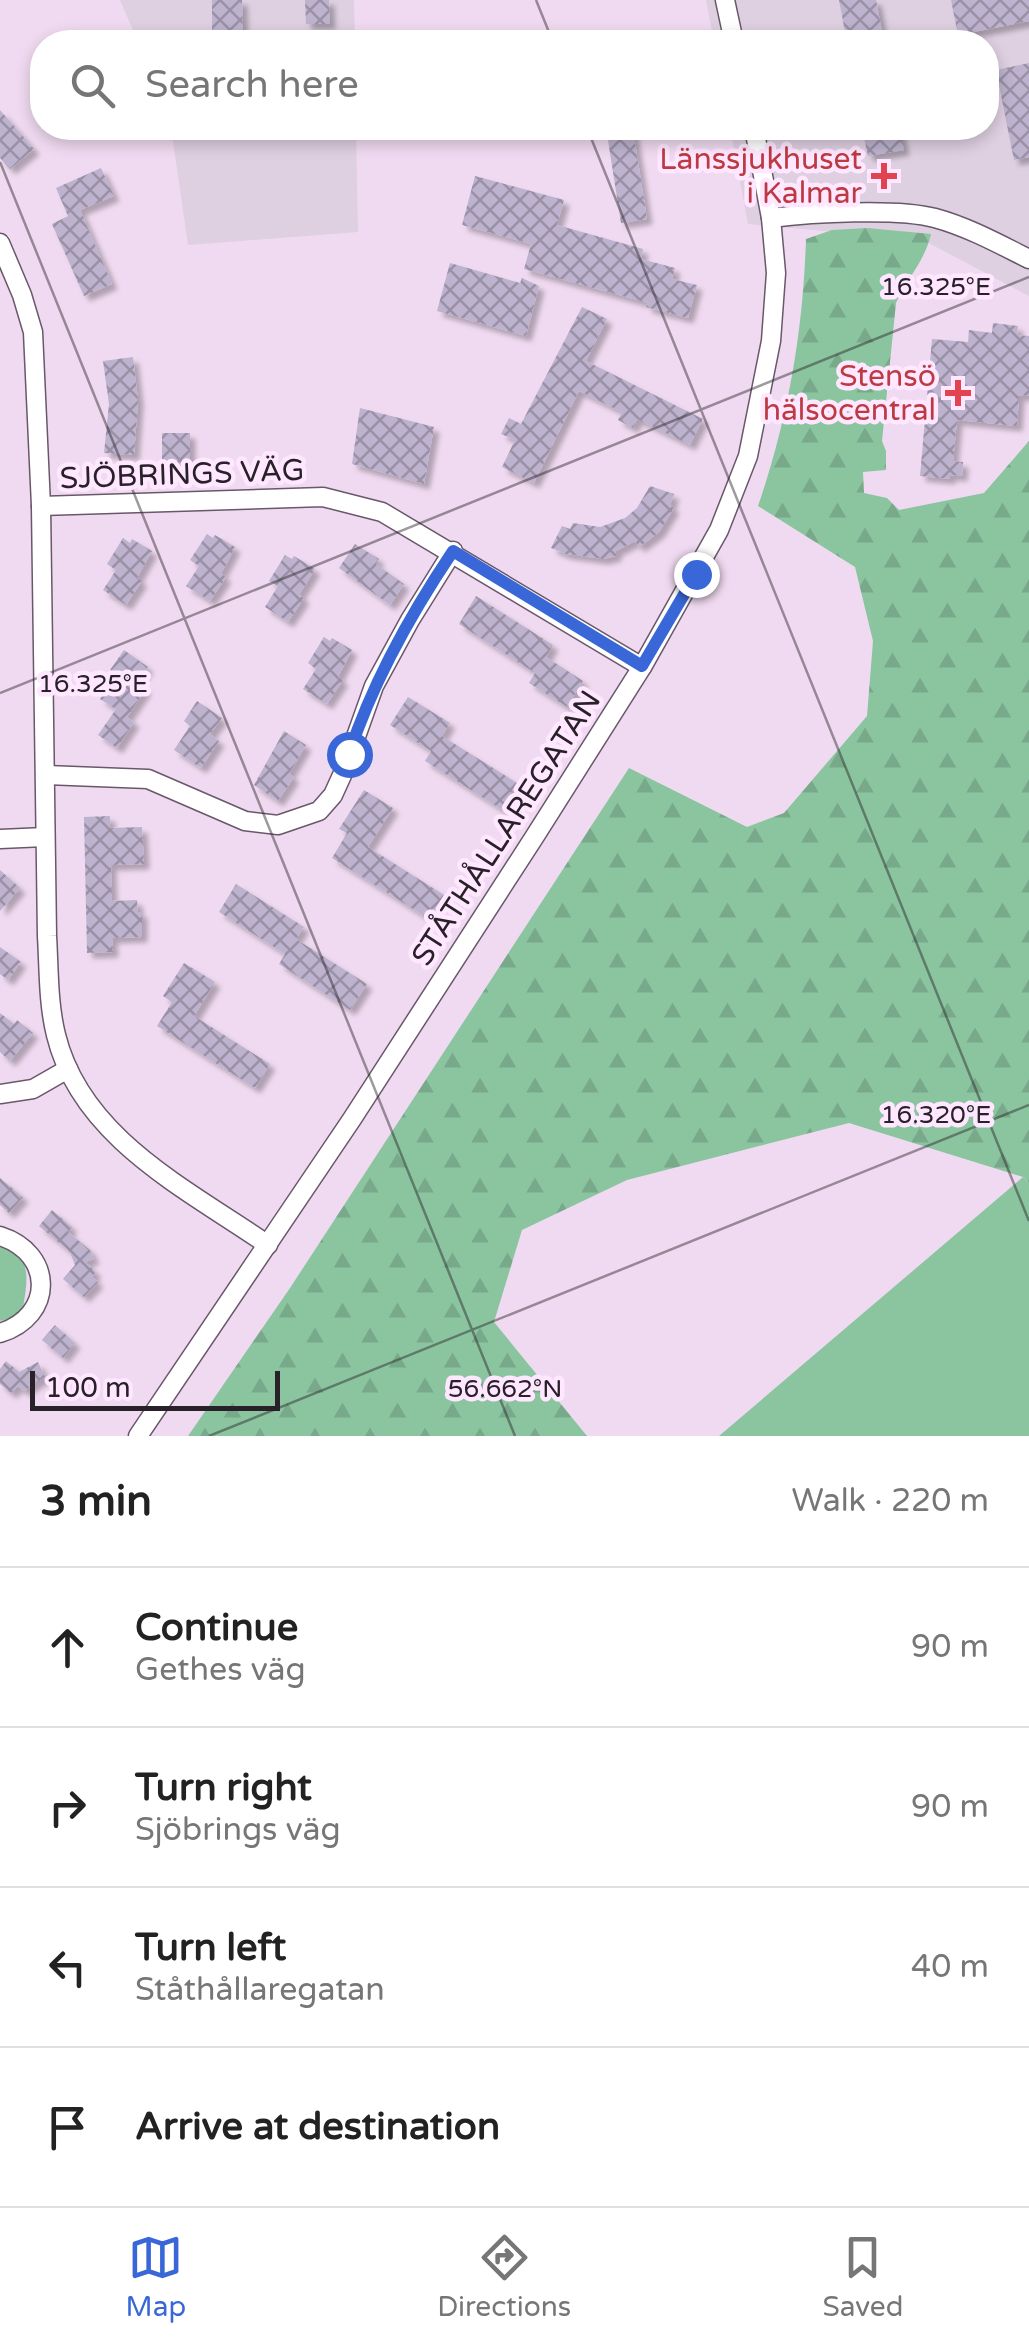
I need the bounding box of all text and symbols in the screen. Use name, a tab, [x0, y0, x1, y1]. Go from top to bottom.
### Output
search box	[30, 30, 999, 140]
icon: search	[65, 58, 120, 113]
text: Search here	[145, 62, 359, 108]
place label: Länssjukhuset i Kalmar	[659, 141, 863, 212]
marker: Länssjukhuset i Kalmar	[871, 163, 897, 189]
text: 16.325°E	[881, 272, 991, 302]
place label: Stensö hälsocentral	[763, 358, 936, 429]
marker: Stensö hälsocentral	[945, 380, 971, 406]
street label: SJÖBRINGS VÄG	[59, 452, 305, 497]
route end	[674, 552, 720, 598]
text: 16.325°E	[38, 669, 148, 699]
street label: STÅTHÅLLAREGATAN	[403, 683, 609, 973]
route start	[327, 732, 373, 778]
text: 16.320°E	[881, 1100, 991, 1130]
scale bar	[30, 1366, 280, 1410]
text: 100 m	[45, 1371, 131, 1405]
text: 56.662°N	[448, 1374, 562, 1404]
text: 3 min	[40, 1476, 152, 1527]
text: Walk · 220 m	[792, 1482, 989, 1520]
text: Continue	[135, 1605, 298, 1651]
icon: ahead	[40, 1620, 95, 1675]
text: 90 m	[911, 1628, 989, 1666]
text: Gethes väg	[135, 1651, 306, 1689]
text: Turn right	[135, 1765, 312, 1811]
icon: right	[40, 1780, 95, 1835]
text: 90 m	[911, 1788, 989, 1826]
text: Sjöbrings väg	[135, 1811, 341, 1849]
text: Turn left	[135, 1925, 286, 1971]
icon: left	[40, 1940, 95, 1995]
text: 40 m	[911, 1948, 989, 1986]
text: Ståthållaregatan	[135, 1971, 385, 2009]
icon: arrive	[40, 2100, 95, 2155]
text: Arrive at destination	[135, 2104, 500, 2150]
tab: Map	[126, 2230, 186, 2324]
tab: Directions	[437, 2230, 571, 2324]
tab: Saved	[822, 2230, 903, 2324]

